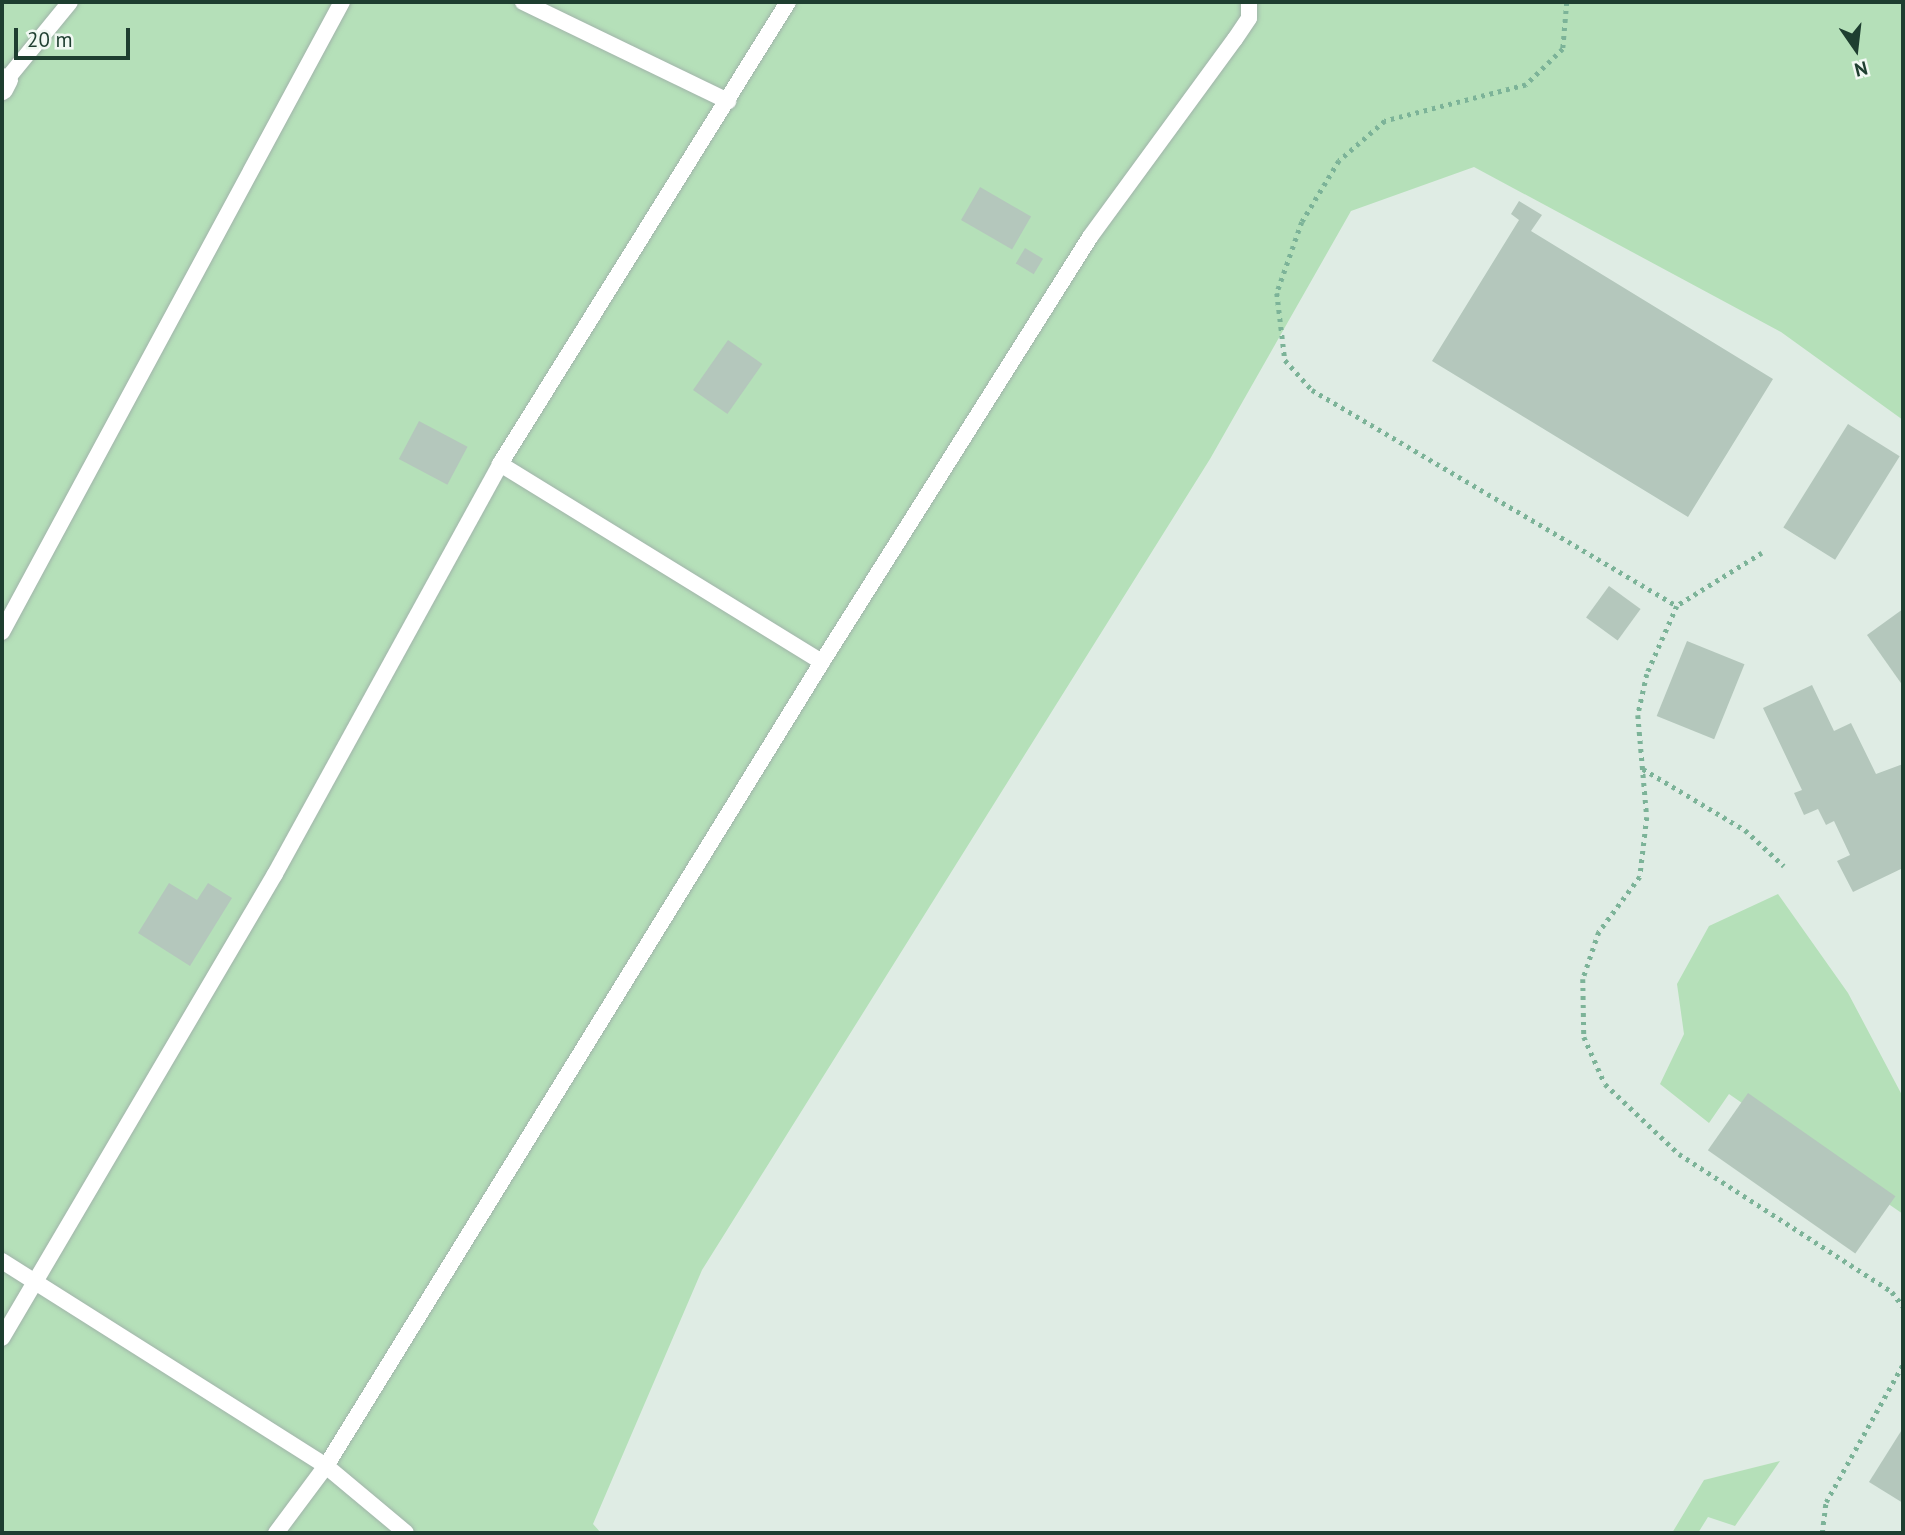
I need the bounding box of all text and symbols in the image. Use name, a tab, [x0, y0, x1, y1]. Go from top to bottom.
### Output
scale bar	[18, 14, 133, 58]
north arrow	[1821, 14, 1891, 84]
text: 20 m	[27, 26, 73, 53]
text: N	[1852, 56, 1870, 83]

